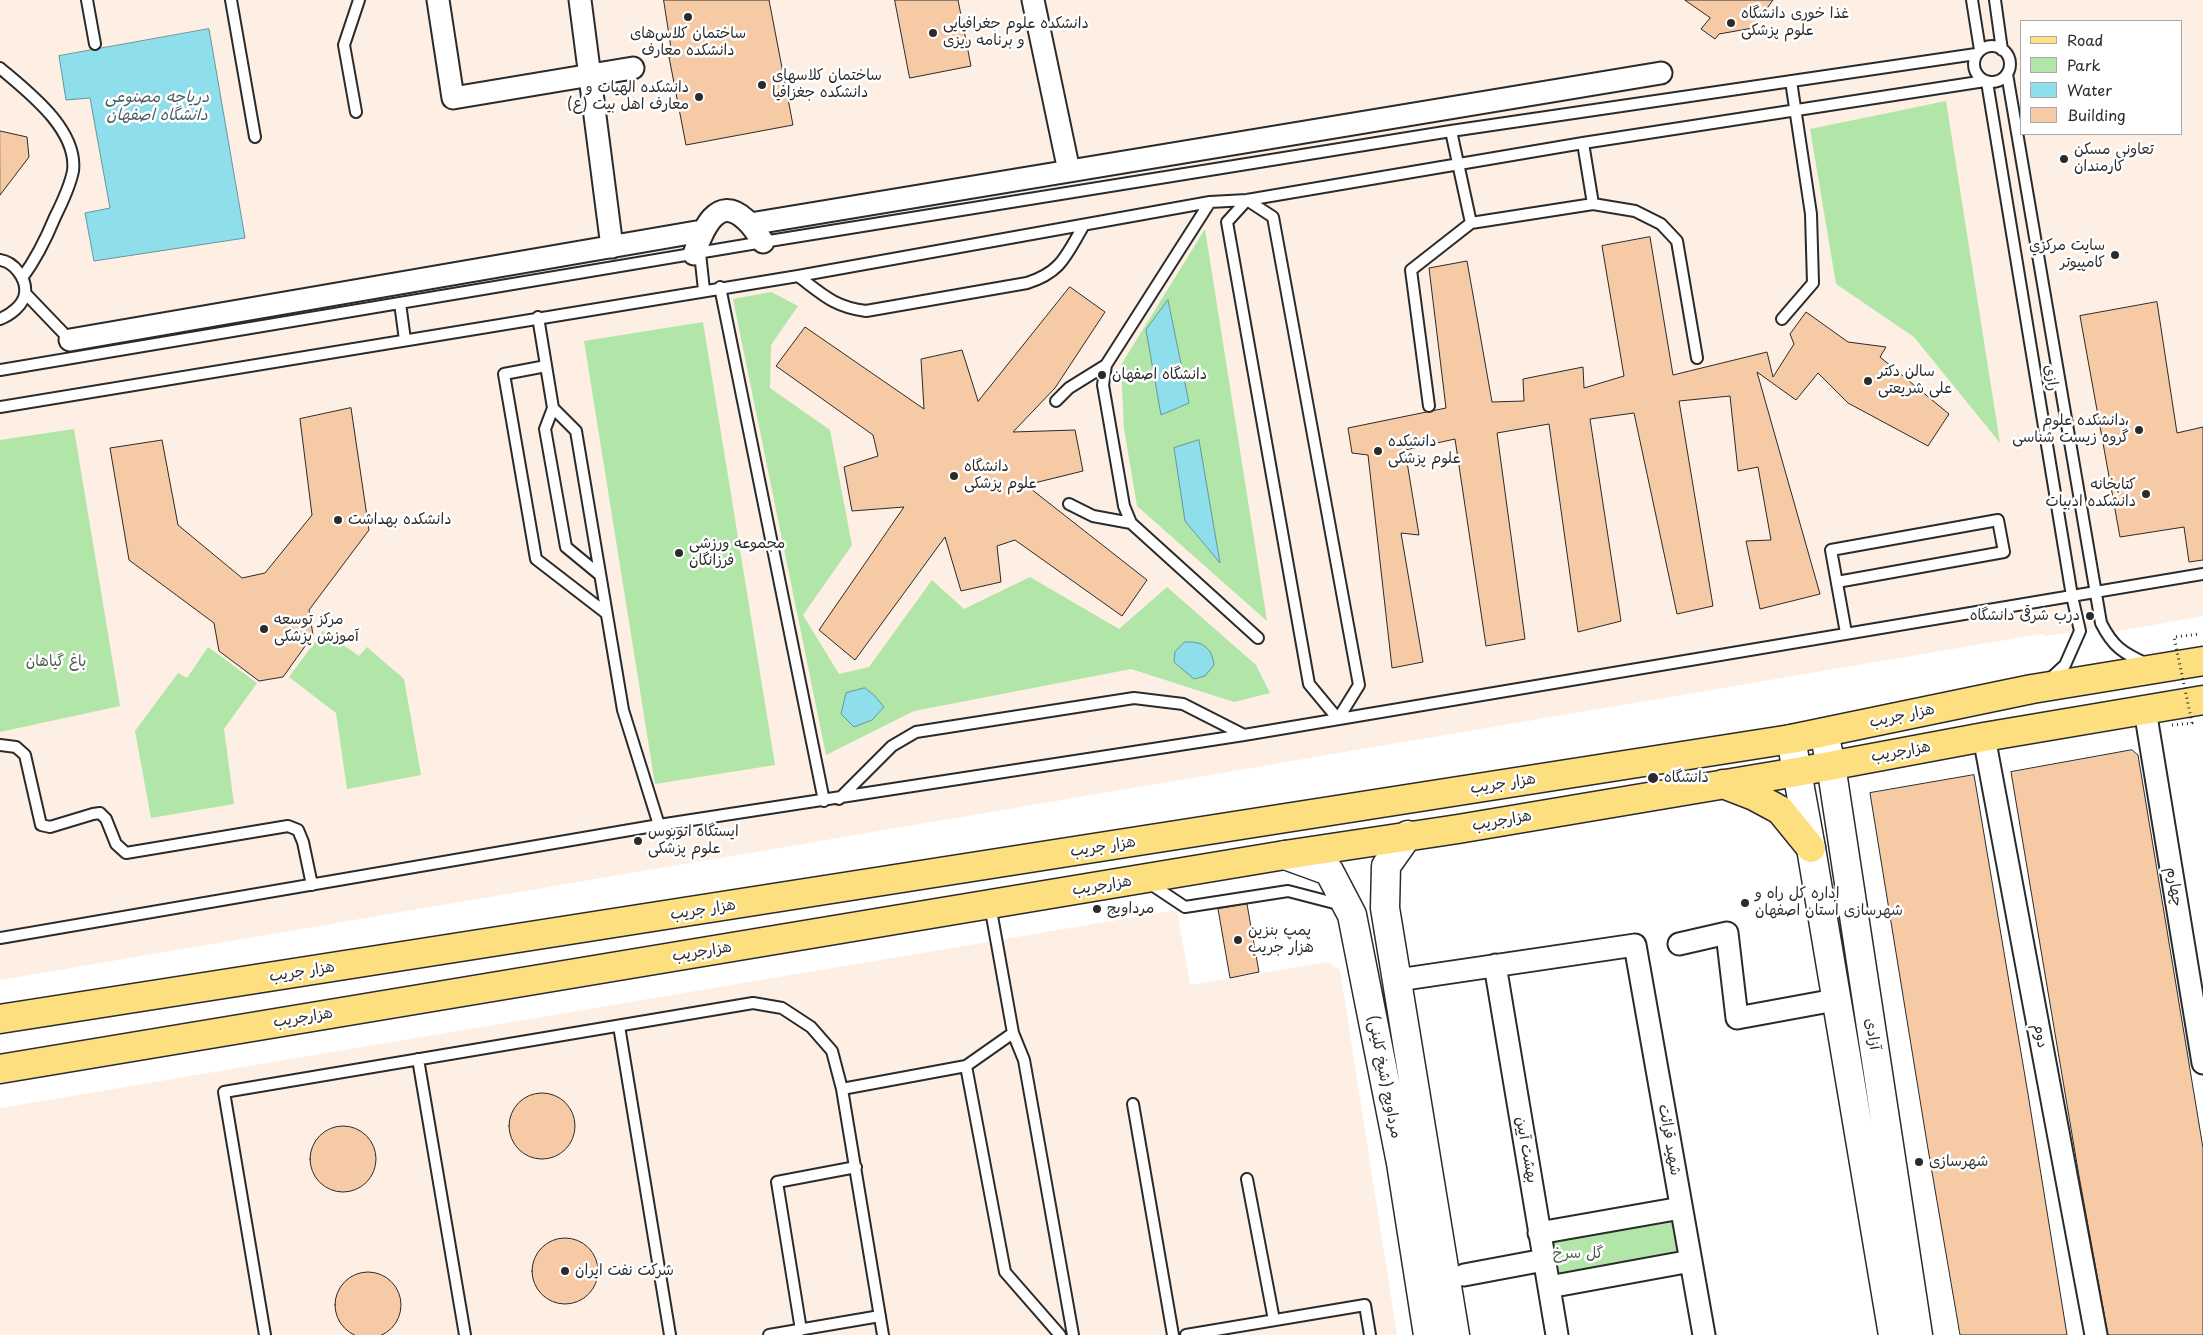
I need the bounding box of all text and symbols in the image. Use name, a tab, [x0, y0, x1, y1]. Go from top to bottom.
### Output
place label: غذا خوری دانشگاه علوم پزشکی	[1741, 5, 1849, 40]
marker: ساختمان کلاس‌های دانشکده معارف	[682, 11, 694, 23]
place label: دانشکده علوم جغرافیایی و برنامه ریزی	[943, 15, 1089, 50]
marker: غذا خوری دانشگاه علوم پزشکی	[1725, 17, 1737, 29]
legend	[2020, 20, 2183, 135]
place label: ساختمان کلاس‌های دانشکده معارف	[630, 25, 746, 60]
marker: دانشکده علوم جغرافیایی و برنامه ریزی	[927, 27, 939, 39]
text: Road	[2067, 28, 2103, 51]
text: Park	[2067, 53, 2101, 76]
place label: ساختمان کلاسهای دانشکده جغزافیا	[772, 67, 882, 102]
text: Water	[2067, 78, 2112, 101]
place label: دانشکده الهیات و معارف اهل بیت (ع)	[567, 79, 689, 114]
marker: ساختمان کلاسهای دانشکده جغزافیا	[756, 79, 768, 91]
water label: دریاچه مصنوعی دانشگاه اصفهان	[105, 88, 209, 126]
marker: دانشکده الهیات و معارف اهل بیت (ع)	[693, 91, 705, 103]
text: Building	[2067, 103, 2126, 126]
place label: تعاوني مسکن کارمندان	[2074, 141, 2154, 176]
marker: تعاوني مسکن کارمندان	[2058, 153, 2070, 165]
place label: سايت مرکزي کامپيوتر	[2029, 237, 2105, 272]
marker: سايت مرکزي کامپيوتر	[2109, 249, 2121, 261]
place label: سالن دکتر علی شریعتی	[1878, 363, 1952, 398]
street label: رازی	[2040, 364, 2062, 392]
place label: دانشگاه اصفهان	[1112, 366, 1207, 384]
marker: دانشگاه اصفهان	[1096, 369, 1108, 381]
marker: سالن دکتر علی شریعتی	[1862, 375, 1874, 387]
place label: دانشکده علوم، گروه زیست شناسی	[2012, 412, 2129, 447]
marker: دانشکده علوم، گروه زیست شناسی	[2133, 424, 2145, 436]
place label: دانشکده علوم پزشکی	[1388, 433, 1461, 468]
marker: دانشکده علوم پزشکی	[1372, 445, 1384, 457]
place label: دانشگاه علوم پزشکی	[964, 458, 1037, 493]
marker: دانشگاه علوم پزشکی	[948, 470, 960, 482]
place label: کتابخانه دانشکده ادبيات	[2046, 476, 2136, 511]
marker: کتابخانه دانشکده ادبيات	[2140, 488, 2152, 500]
place label: دانشکده بهداشت	[348, 511, 451, 529]
marker: دانشکده بهداشت	[332, 514, 344, 526]
place label: مجموعه ورزشی فرزانگان	[689, 535, 785, 570]
marker: مجموعه ورزشی فرزانگان	[673, 547, 685, 559]
place label: درب شرقی دانشگاه	[1970, 607, 2080, 625]
marker: درب شرقی دانشگاه	[2084, 610, 2096, 622]
place label: مرکز توسعه آموزش پزشکی	[274, 611, 359, 646]
marker: مرکز توسعه آموزش پزشکی	[258, 623, 270, 635]
park label: باغ گیاهان	[26, 653, 86, 671]
street label: هزار جریب	[1868, 700, 1936, 732]
street label: هزارجریب	[1870, 738, 1932, 766]
place label: دانشگاه	[1664, 769, 1709, 787]
street label: هزار جریب	[1469, 770, 1537, 798]
marker: دانشگاه	[1646, 771, 1660, 785]
street label: هزارجریب	[1471, 807, 1533, 835]
place label: ایستگاه اتوبوس علوم پزشکی	[648, 823, 739, 858]
street label: هزار جریب	[1069, 833, 1137, 861]
marker: ایستگاه اتوبوس علوم پزشکی	[632, 835, 644, 847]
street label: چهارم	[2162, 866, 2186, 908]
street label: هزارجریب	[1071, 872, 1133, 900]
place label: اداره کل راه و شهرسازی استان اصفهان	[1755, 885, 1903, 920]
street label: هزار جریب	[669, 896, 737, 924]
marker: اداره کل راه و شهرسازی استان اصفهان	[1739, 897, 1751, 909]
place label: مرداویج	[1107, 900, 1154, 918]
marker: مرداویج	[1091, 903, 1103, 915]
place label: پمپ بنزین هزار جریب	[1248, 922, 1314, 957]
marker: پمپ بنزین هزار جریب	[1232, 934, 1244, 946]
street label: هزارجریب	[671, 938, 733, 966]
street label: هزار جریب	[268, 958, 336, 986]
street label: هزارجریب	[272, 1004, 334, 1032]
street label: مرداویج (شیخ کلینی)	[1363, 1014, 1405, 1140]
street label: آزادی	[1861, 1017, 1883, 1051]
street label: دوم	[2029, 1022, 2051, 1050]
street label: شهید قرائت	[1654, 1103, 1684, 1177]
street label: بهشت آیین	[1511, 1115, 1541, 1185]
place label: شهرسازی	[1929, 1153, 1988, 1171]
marker: شهرسازی	[1913, 1156, 1925, 1168]
park label: گل سرخ	[1553, 1245, 1603, 1263]
place label: شرکت نفت ایران	[575, 1262, 674, 1280]
marker: شرکت نفت ایران	[559, 1265, 571, 1277]

